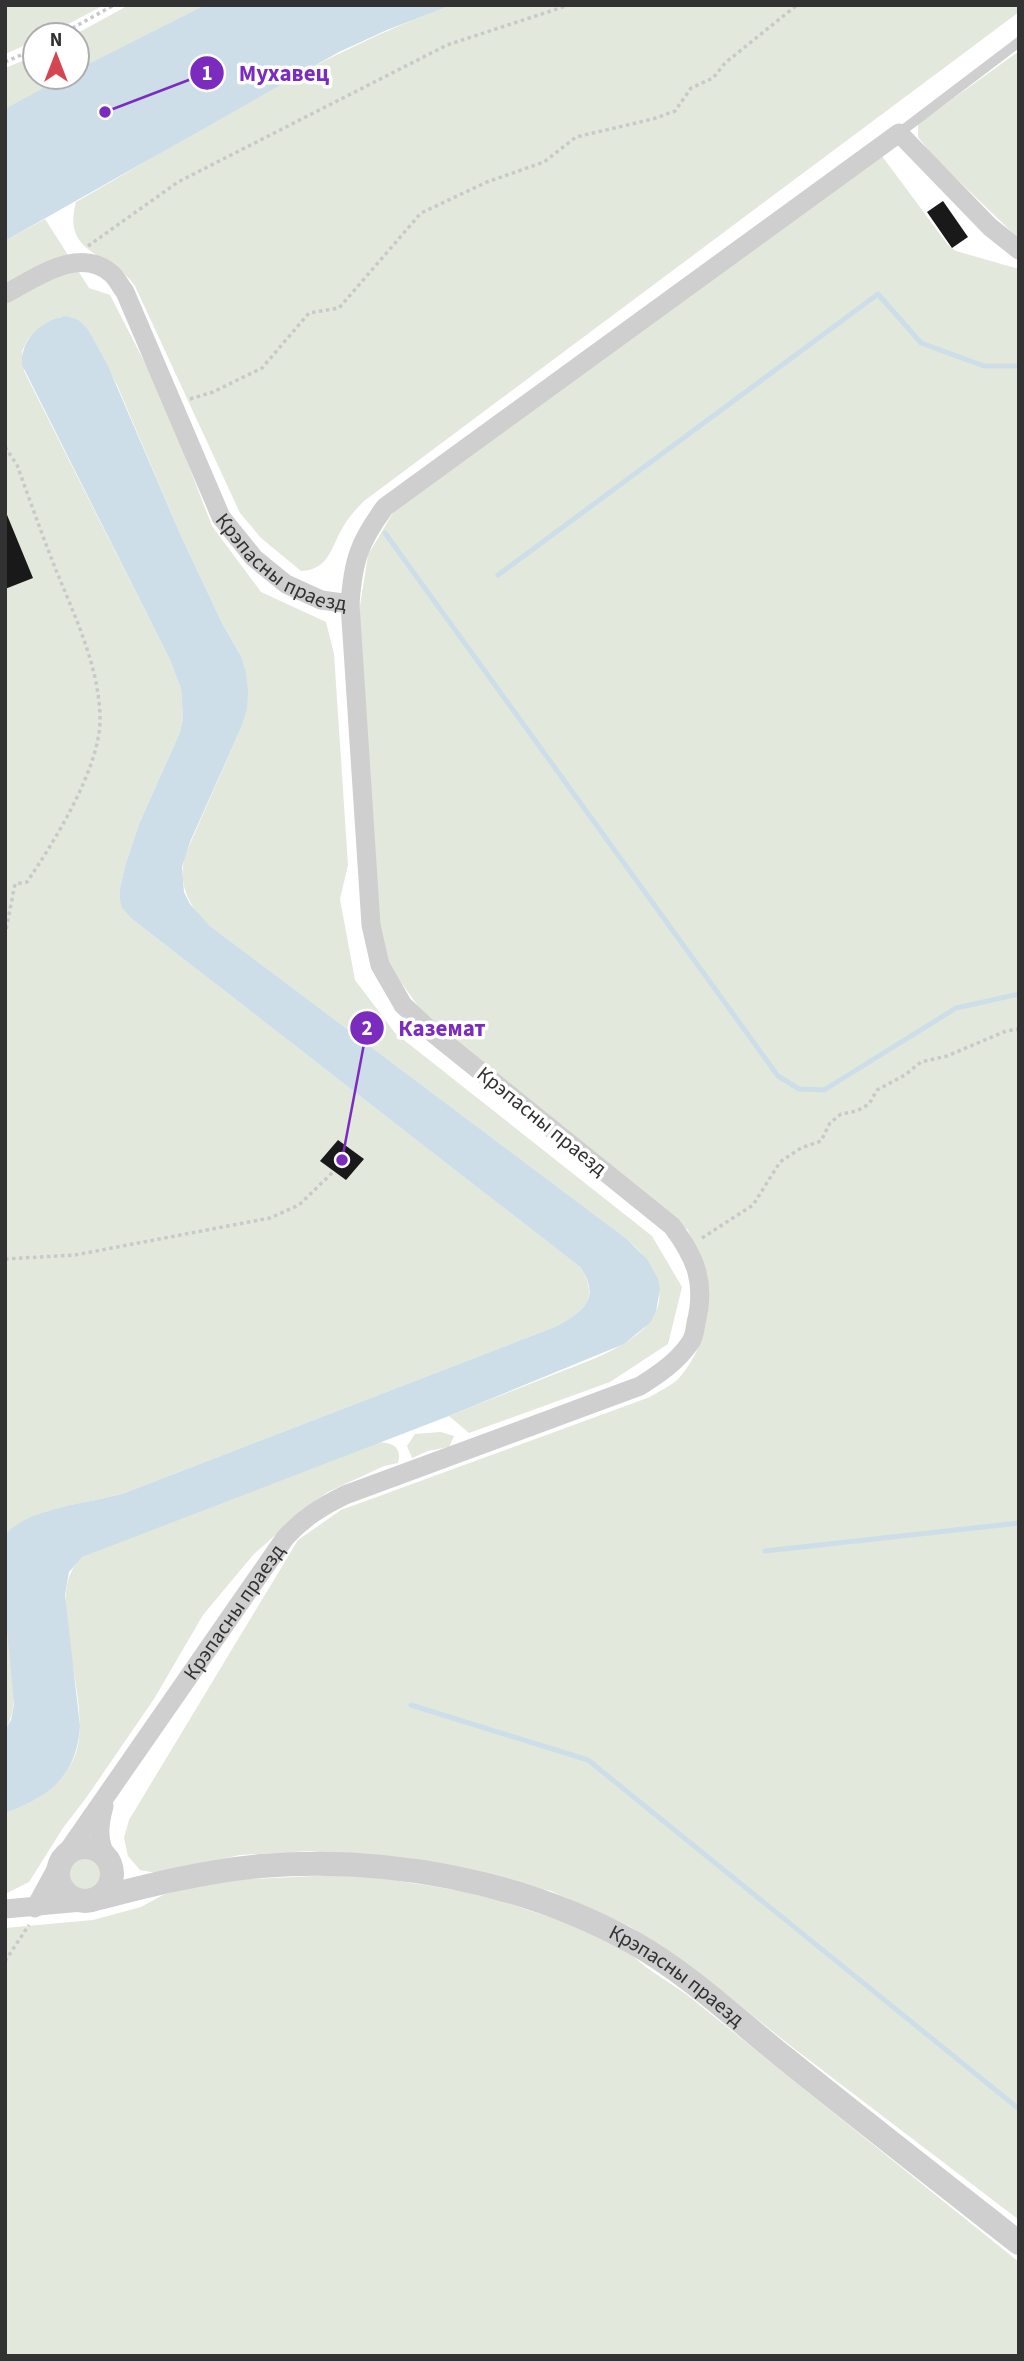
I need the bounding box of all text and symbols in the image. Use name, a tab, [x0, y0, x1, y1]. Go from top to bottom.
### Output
north arrow	[21, 21, 91, 91]
text: N	[50, 27, 62, 54]
callout: Мухавец	[190, 51, 343, 95]
text: Мухавец	[239, 57, 330, 90]
text: 1	[201, 58, 213, 88]
street label: Крэпасны праезд	[208, 506, 349, 618]
callout: Каземат	[349, 1006, 499, 1050]
text: Каземат	[398, 1012, 486, 1045]
text: 2	[361, 1013, 373, 1043]
street label: Крэпасны праезд	[471, 1059, 613, 1183]
street label: Крэпасны праезд	[176, 1538, 292, 1686]
street label: Крэпасны праезд	[604, 1917, 751, 2033]

